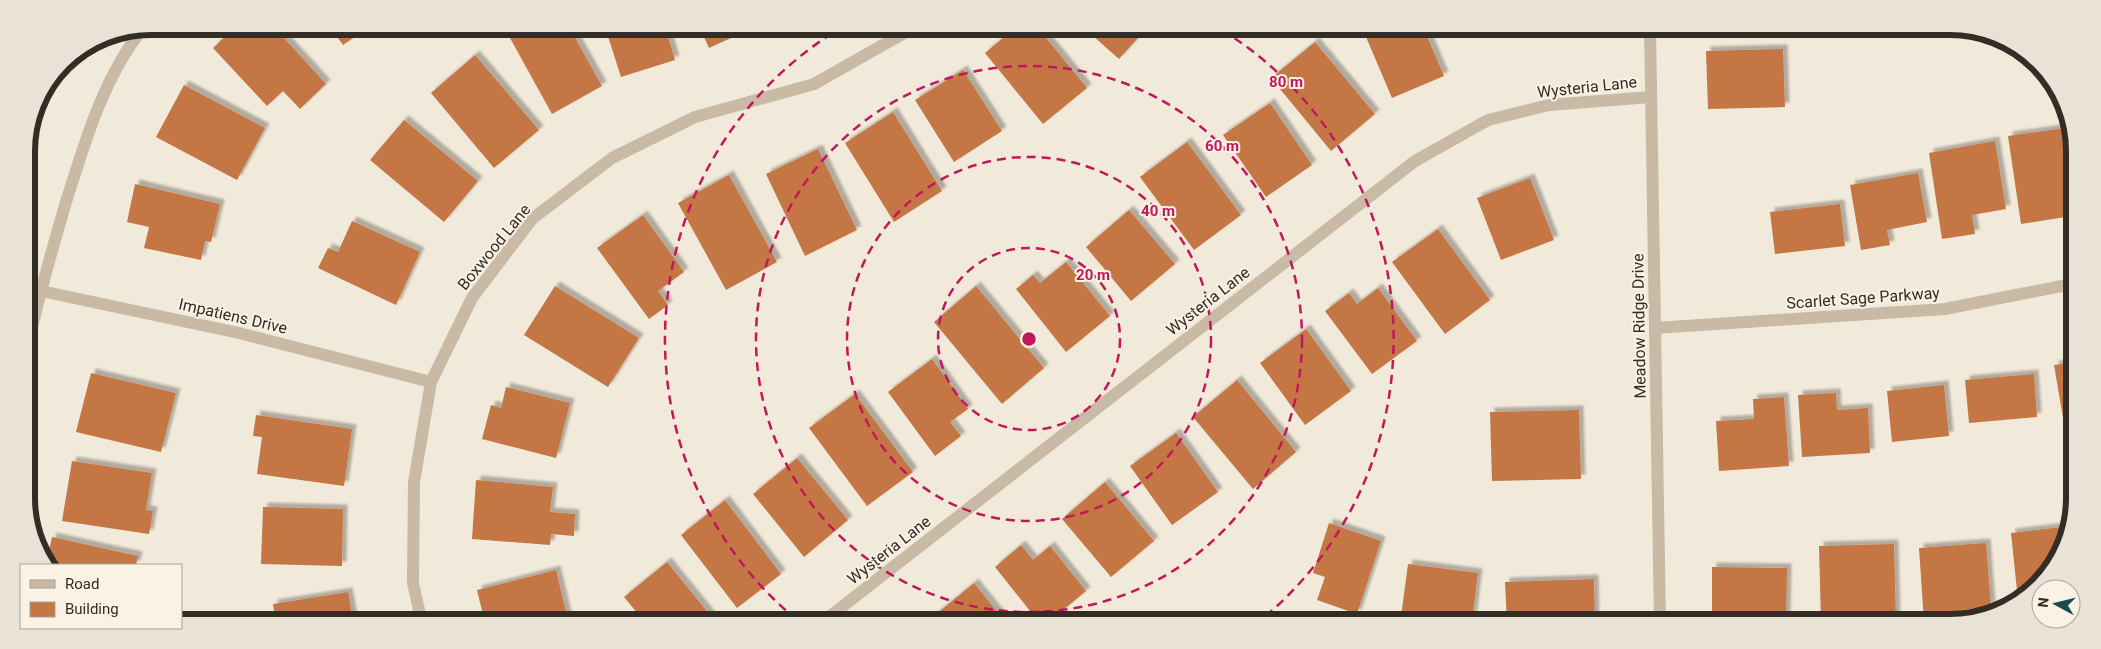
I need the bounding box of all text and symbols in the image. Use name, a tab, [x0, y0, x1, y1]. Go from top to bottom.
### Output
street label: Wysteria Lane	[1536, 72, 1638, 102]
text: 80 m	[1269, 73, 1303, 91]
text: 60 m	[1205, 137, 1239, 155]
street label: Boxwood Lane	[454, 200, 534, 294]
text: 40 m	[1141, 202, 1175, 220]
street label: Meadow Ridge Drive	[1628, 253, 1650, 399]
street label: Wysteria Lane	[1163, 263, 1253, 339]
text: 20 m	[1076, 266, 1110, 284]
street label: Scarlet Sage Parkway	[1786, 283, 1941, 313]
street label: Impatiens Drive	[177, 294, 289, 338]
centre of rings	[1020, 330, 1038, 348]
street label: Wysteria Lane	[844, 512, 934, 588]
legend	[20, 564, 182, 629]
text: Road	[65, 575, 99, 593]
north arrow	[2031, 579, 2081, 629]
text: N	[2035, 597, 2052, 608]
text: Building	[65, 600, 119, 618]

